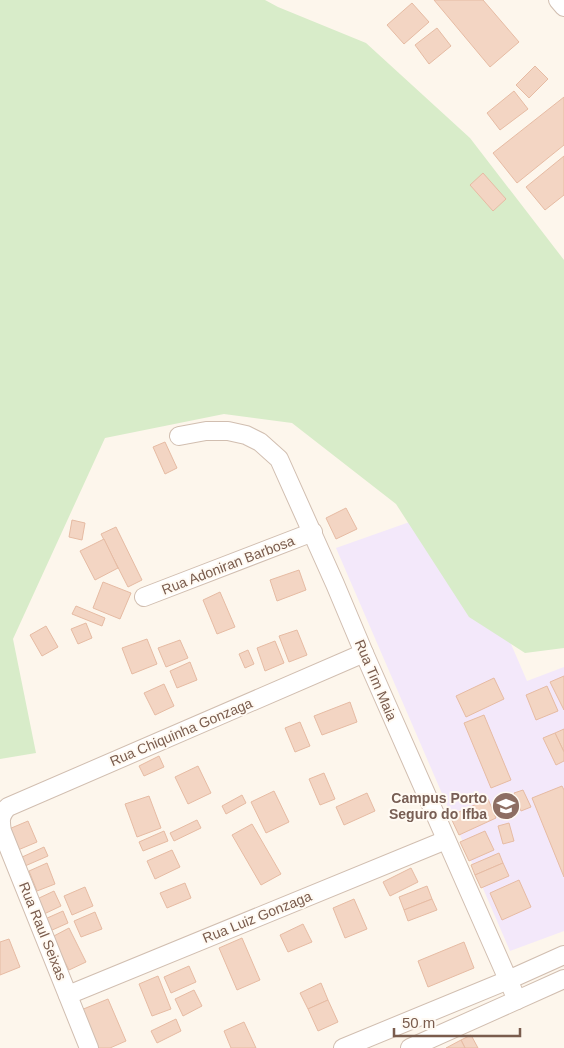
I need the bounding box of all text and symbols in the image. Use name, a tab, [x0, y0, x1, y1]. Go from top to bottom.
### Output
street label: Rua Adoniran Barbosa	[159, 532, 297, 598]
street label: Rua Tim Maia	[352, 637, 400, 723]
street label: Rua Chiquinha Gonzaga	[107, 695, 255, 769]
place label: Campus Porto Seguro do Ifba	[389, 790, 487, 822]
school or university icon: Campus Porto Seguro do Ifba	[491, 791, 521, 821]
street label: Rua Raul Seixas	[16, 880, 70, 982]
street label: Rua Luiz Gonzaga	[200, 888, 314, 946]
scale bar	[394, 1006, 520, 1038]
text: 50 m	[402, 1014, 435, 1031]

